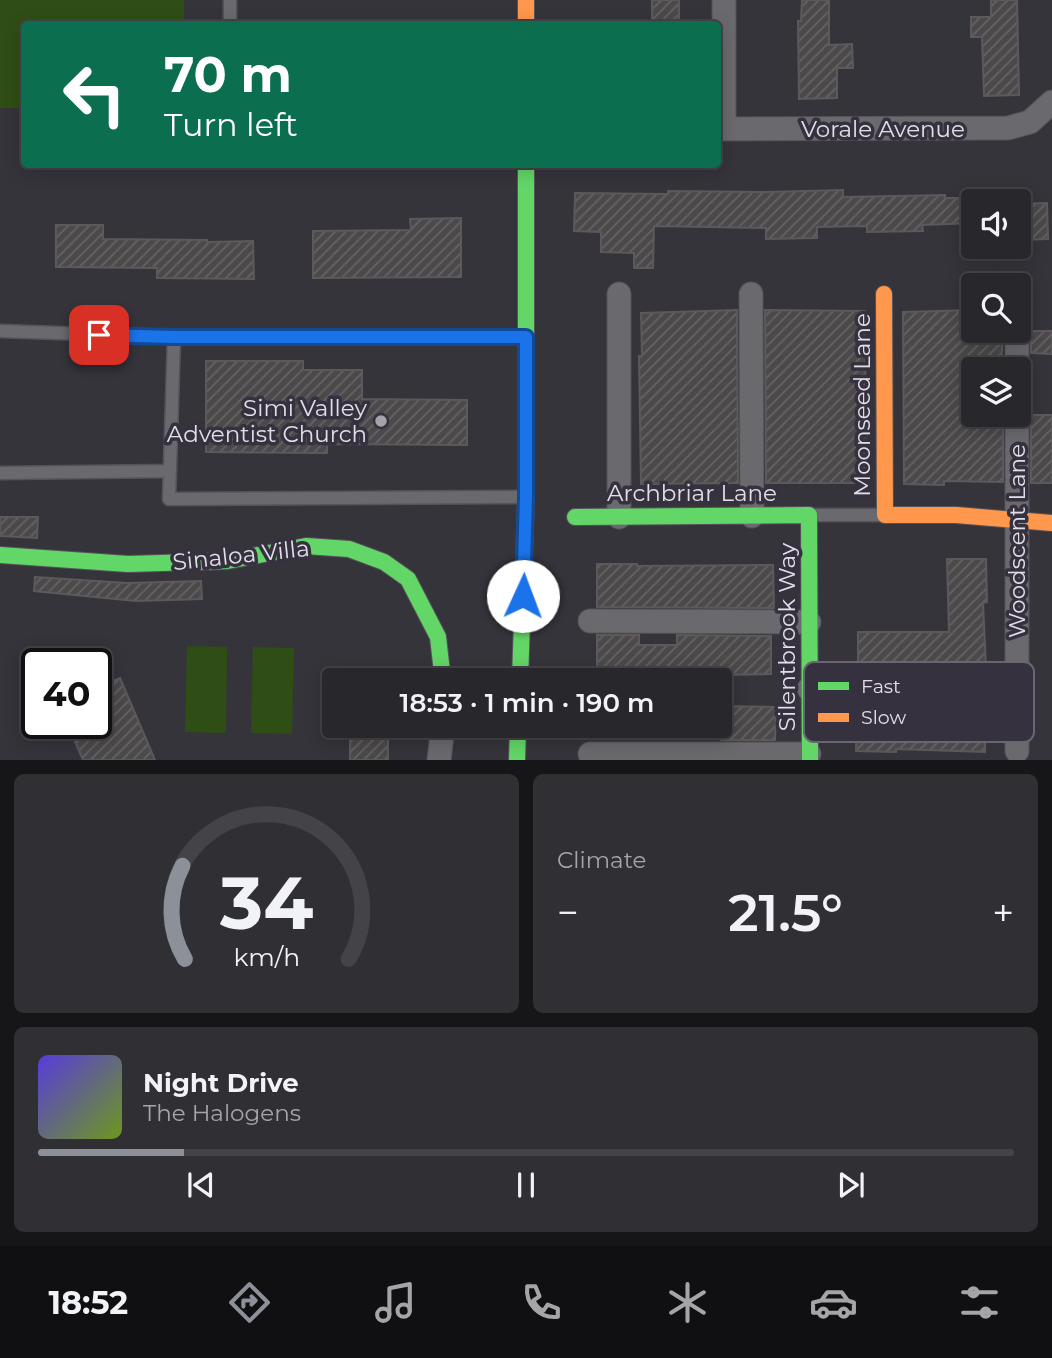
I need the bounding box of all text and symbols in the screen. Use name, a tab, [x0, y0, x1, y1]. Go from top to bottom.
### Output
text: 70 m	[164, 45, 292, 104]
icon: left	[49, 49, 140, 140]
text: Turn left	[164, 105, 298, 144]
street label: Vorale Avenue	[801, 115, 965, 143]
map controls	[961, 189, 1031, 427]
button: sound	[961, 189, 1031, 259]
button: search	[961, 273, 1031, 343]
pin	[69, 305, 129, 365]
street label: Moonseed Lane	[848, 313, 876, 497]
icon: arrive	[80, 316, 118, 354]
button: layers	[961, 357, 1031, 427]
place label: Simi Valley Adventist Church	[167, 394, 368, 448]
marker: Simi Valley Adventist Church	[373, 413, 389, 429]
street label: Woodscent Lane	[1003, 444, 1031, 638]
street label: Archbriar Lane	[607, 479, 777, 507]
street label: Sinaloa Villa	[171, 534, 311, 576]
street label: Silentbrook Way	[773, 542, 801, 731]
position arrow	[486, 559, 560, 633]
speed limit sign: 40	[21, 648, 112, 739]
legend	[804, 662, 1034, 742]
text: Fast	[861, 675, 901, 698]
text: 18:53 · 1 min · 190 m	[400, 687, 654, 719]
text: Slow	[861, 706, 906, 729]
text: Climate	[557, 846, 646, 874]
text: 34	[219, 860, 313, 948]
text: 21.5°	[728, 881, 843, 944]
text: −	[557, 889, 579, 936]
text: +	[992, 889, 1014, 936]
text: km/h	[233, 942, 300, 972]
text: Night Drive	[143, 1067, 299, 1099]
text: The Halogens	[143, 1099, 301, 1127]
icon: previous	[182, 1166, 220, 1204]
icon: pause	[507, 1166, 545, 1204]
icon: next	[832, 1166, 870, 1204]
icon: directions	[225, 1278, 274, 1327]
icon: music	[371, 1278, 420, 1327]
icon: phone	[517, 1278, 566, 1327]
icon: climate	[663, 1278, 712, 1327]
icon: car	[809, 1278, 858, 1327]
icon: filters	[955, 1278, 1004, 1327]
text: 18:52	[48, 1283, 128, 1322]

